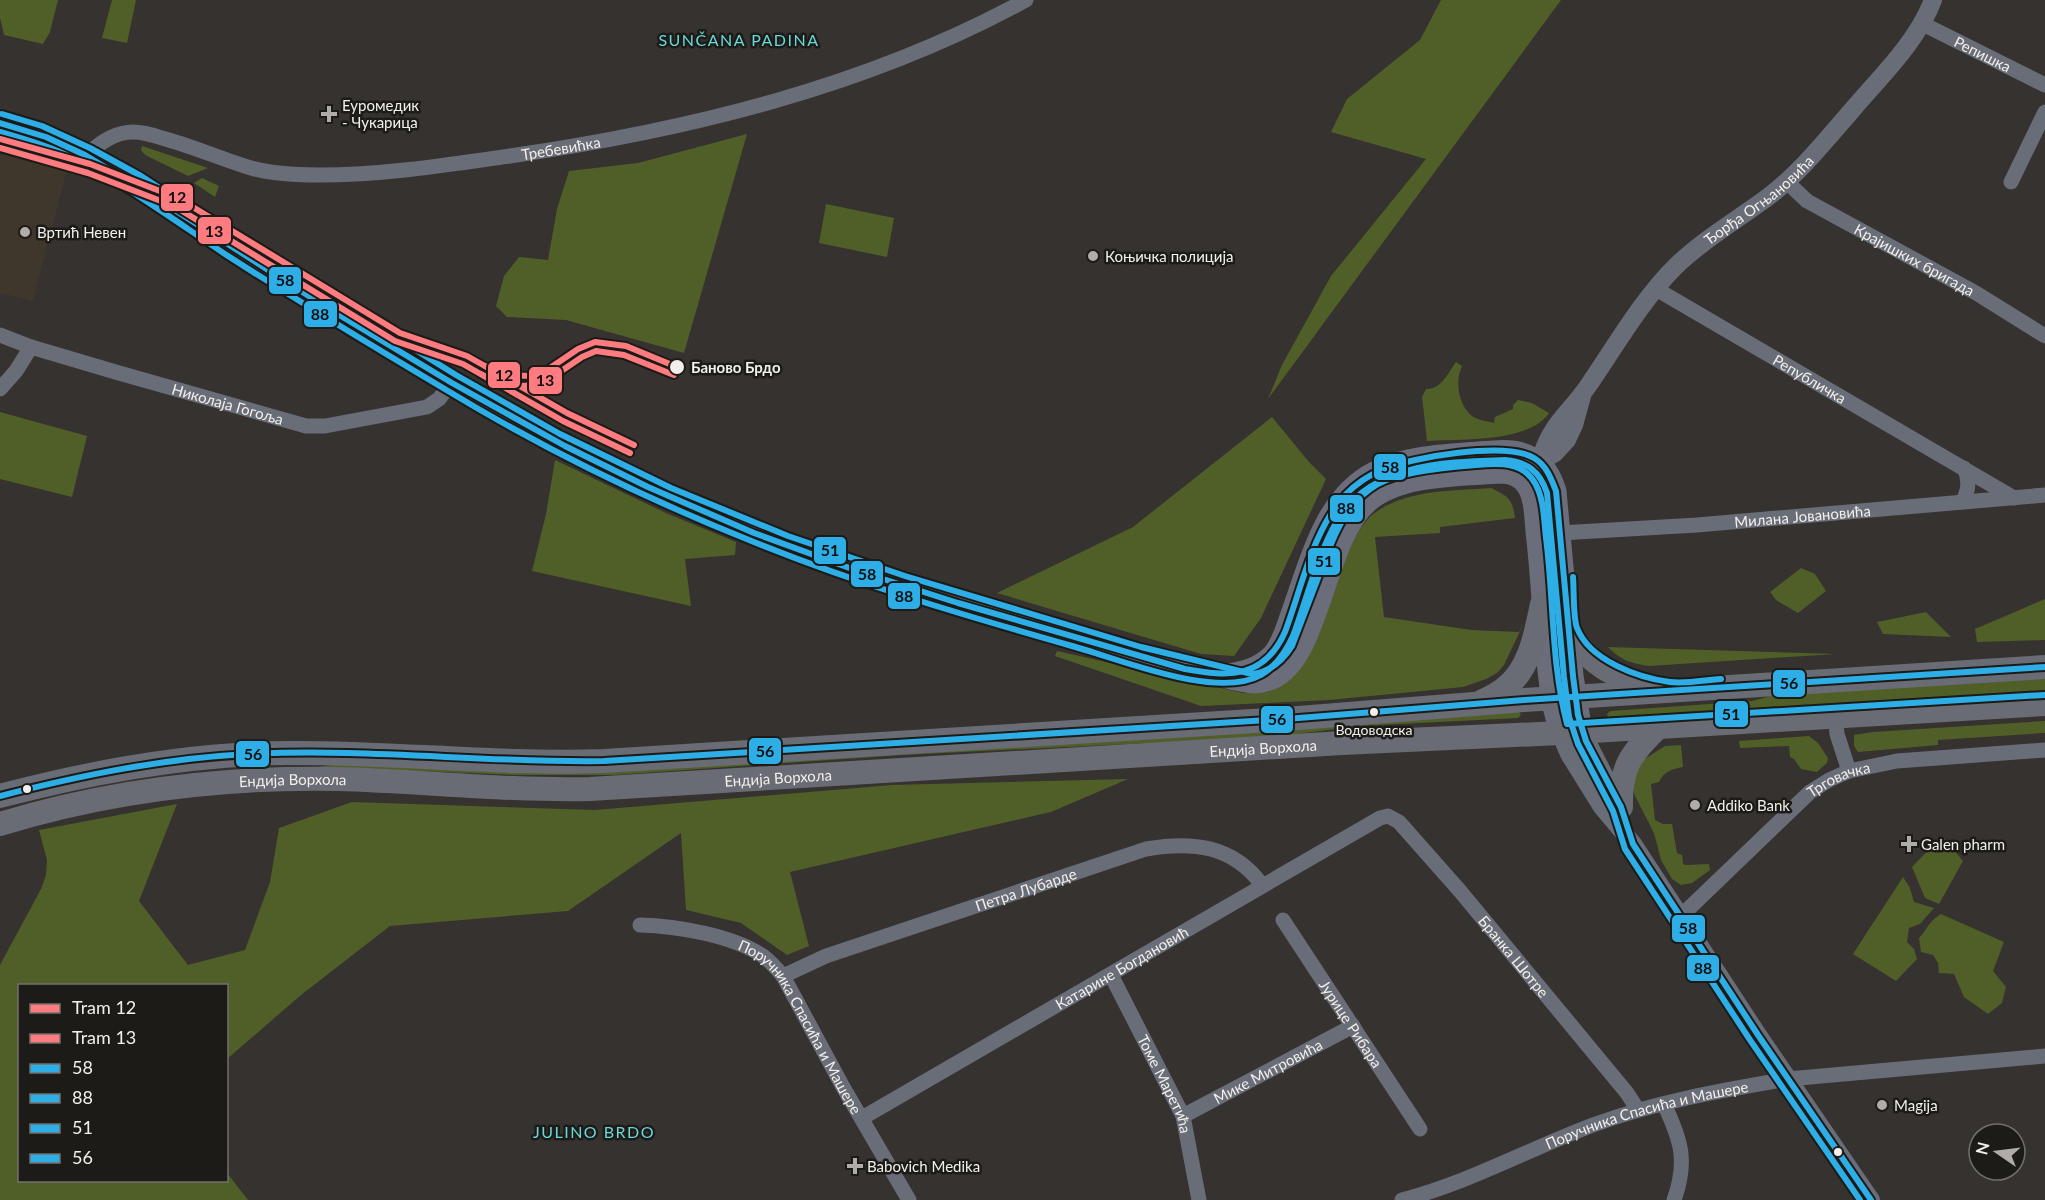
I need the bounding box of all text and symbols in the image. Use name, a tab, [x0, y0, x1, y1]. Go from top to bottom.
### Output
district label: SUNČANA PADINA	[658, 30, 820, 49]
street label: Репишка	[1951, 32, 2014, 76]
place label: Еуромедик - Чукарица	[342, 96, 419, 131]
marker: Еуромедик - Чукарица	[320, 105, 338, 123]
street label: Требевићка	[520, 132, 602, 163]
street label: Ђорђа Огњановића	[1700, 151, 1817, 248]
line badge: 12	[160, 183, 194, 212]
text: 12	[168, 187, 186, 206]
line badge: 13	[197, 216, 232, 245]
street label: Крајишких бригада	[1851, 220, 1978, 300]
text: 13	[205, 221, 223, 240]
place label: Вртић Невен	[37, 223, 126, 241]
marker: Вртић Невен	[18, 225, 32, 239]
place label: Коњичка полиција	[1105, 247, 1234, 265]
marker: Коњичка полиција	[1086, 249, 1100, 263]
line badge: 58	[268, 266, 302, 295]
text: 58	[276, 270, 294, 289]
line badge: 88	[303, 300, 338, 328]
text: 88	[311, 304, 329, 323]
street label: Републичка	[1770, 350, 1850, 407]
marker: Баново Брдо	[668, 358, 686, 376]
place label: Баново Брдо	[691, 358, 781, 376]
line badge: 12	[487, 361, 521, 389]
text: 12	[495, 365, 513, 384]
line badge: 13	[528, 366, 563, 395]
text: 13	[536, 370, 554, 389]
street label: Николаја Гогоља	[170, 379, 286, 428]
line badge: 58	[1373, 453, 1407, 481]
text: 58	[1381, 457, 1399, 476]
line badge: 88	[1329, 494, 1364, 523]
text: 88	[1337, 498, 1355, 517]
street label: Милана Јовановића	[1733, 501, 1871, 531]
line badge: 51	[813, 536, 847, 565]
text: 51	[821, 540, 839, 559]
line badge: 51	[1307, 547, 1341, 576]
text: 51	[1315, 551, 1333, 570]
line badge: 58	[850, 560, 884, 588]
text: 58	[858, 564, 876, 583]
line badge: 88	[887, 582, 921, 610]
text: 88	[895, 586, 913, 605]
line badge: 56	[1772, 669, 1806, 698]
text: 56	[1780, 673, 1798, 692]
line badge: 51	[1714, 700, 1749, 728]
text: 51	[1722, 704, 1740, 723]
line badge: 56	[1260, 705, 1294, 734]
marker: Водоводска	[1368, 706, 1380, 718]
text: 56	[1268, 709, 1286, 728]
place label: Водоводска	[1335, 721, 1413, 738]
street label: Ендија Ворхола	[1209, 736, 1317, 760]
line badge: 56	[748, 737, 782, 765]
line badge: 56	[235, 740, 270, 768]
text: 56	[756, 741, 774, 760]
text: 56	[244, 744, 262, 763]
street label: Трговачка	[1803, 758, 1872, 801]
street label: Ендија Ворхола	[724, 765, 832, 790]
street label: Ендија Ворхола	[238, 770, 347, 790]
unlabelled marker	[21, 783, 33, 795]
place label: Addiko Bank	[1707, 796, 1790, 814]
marker: Addiko Bank	[1688, 798, 1702, 812]
place label: Galen pharm	[1921, 835, 2005, 853]
marker: Galen pharm	[1902, 837, 1916, 851]
street label: Петра Лубарде	[973, 864, 1079, 915]
street label: Бранка Шотре	[1475, 912, 1553, 1001]
line badge: 58	[1671, 914, 1706, 943]
text: 58	[1679, 918, 1697, 937]
street label: Катарине Богдановић	[1052, 922, 1191, 1013]
street label: Поручника Спасића и Машере	[736, 936, 866, 1117]
line badge: 88	[1686, 954, 1720, 982]
text: 88	[1694, 958, 1712, 977]
street label: Јурице Рибара	[1316, 976, 1386, 1071]
legend	[18, 984, 228, 1182]
text: Tram 12	[72, 996, 136, 1018]
text: Tram 13	[72, 1026, 136, 1048]
street label: Томе Маретића	[1134, 1032, 1195, 1135]
street label: Мике Митровића	[1210, 1035, 1325, 1107]
text: 58	[72, 1056, 93, 1078]
street label: Поручника Спасића и Машере	[1542, 1077, 1750, 1152]
text: 88	[72, 1086, 93, 1108]
place label: Magija	[1894, 1096, 1938, 1114]
marker: Magija	[1875, 1098, 1889, 1112]
text: 51	[72, 1116, 93, 1138]
district label: JULINO BRDO	[533, 1122, 655, 1141]
north arrow	[1967, 1122, 2027, 1182]
text: N	[1971, 1140, 1993, 1157]
text: 56	[72, 1146, 93, 1168]
unlabelled marker	[1832, 1146, 1844, 1158]
place label: Babovich Medika	[867, 1157, 980, 1175]
marker: Babovich Medika	[848, 1159, 862, 1173]

